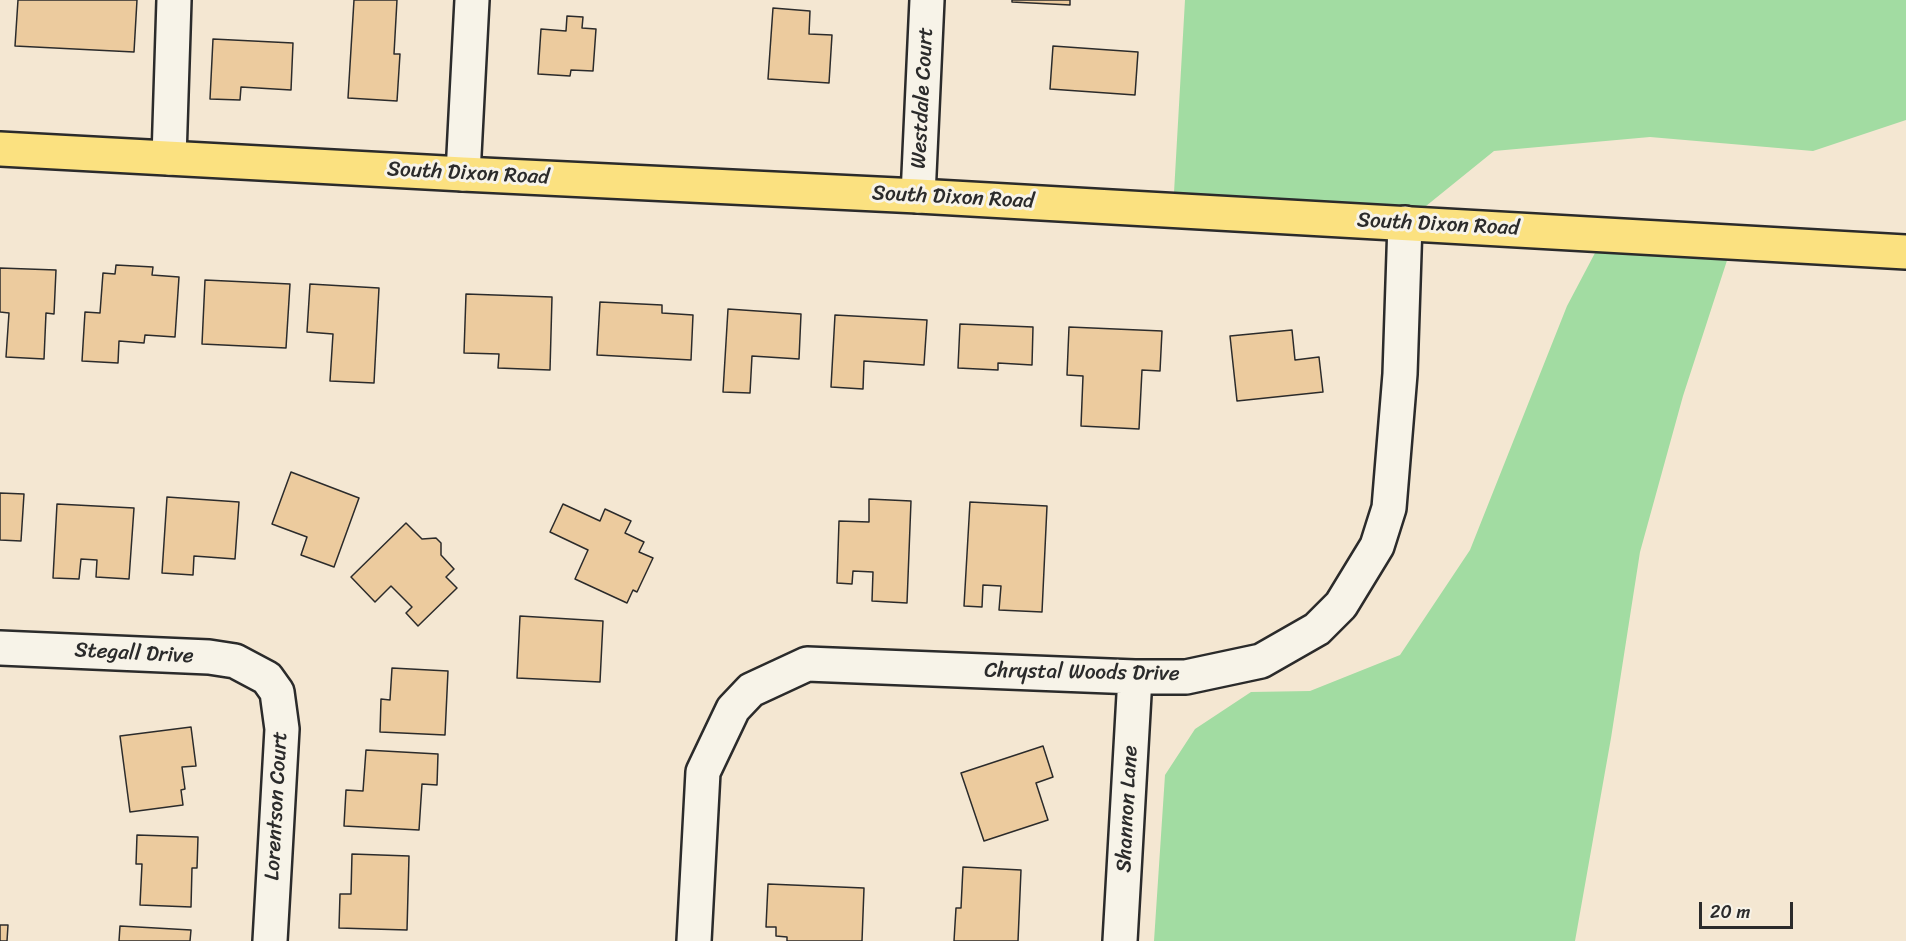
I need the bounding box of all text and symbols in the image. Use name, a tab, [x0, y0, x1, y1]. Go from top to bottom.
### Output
street label: Westdale Court	[907, 27, 939, 169]
street label: South Dixon Road	[386, 157, 550, 191]
street label: South Dixon Road	[871, 181, 1035, 215]
street label: South Dixon Road	[1356, 208, 1520, 242]
street label: Stegall Drive	[74, 638, 194, 670]
street label: Chrystal Woods Drive	[984, 659, 1180, 687]
street label: Lorentson Court	[261, 731, 293, 881]
street label: Shannon Lane	[1112, 745, 1144, 873]
scale bar	[1702, 890, 1796, 928]
text: 20 m	[1710, 896, 1750, 928]

